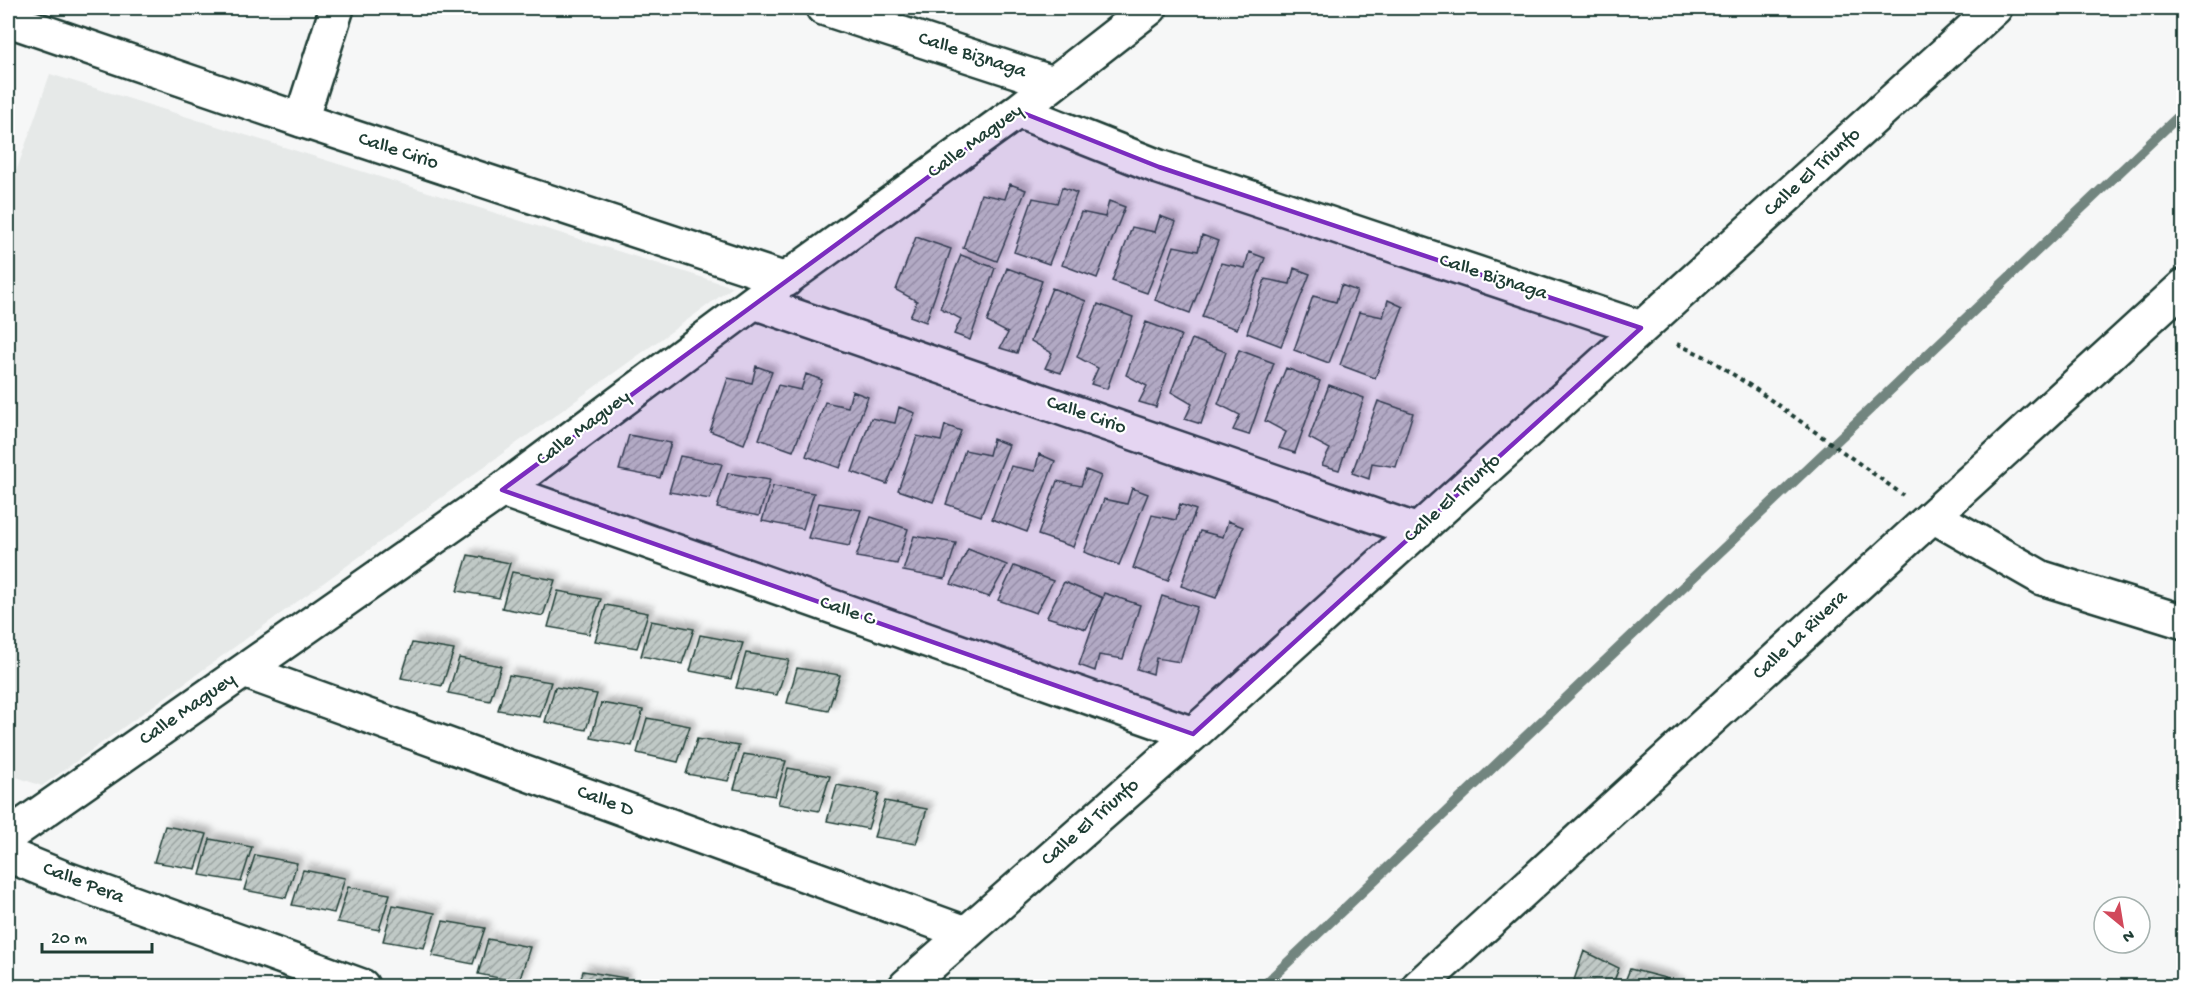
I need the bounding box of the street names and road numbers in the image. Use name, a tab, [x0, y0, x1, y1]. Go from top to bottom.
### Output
street label: Calle Biznaga	[915, 28, 1030, 85]
street label: Calle Maguey	[924, 100, 1028, 184]
street label: Calle El Triunfo	[1760, 124, 1866, 222]
street label: Calle Cirio	[355, 128, 441, 176]
street label: Calle Biznaga	[1436, 250, 1551, 307]
street label: Calle Maguey	[532, 386, 636, 472]
street label: Calle Cirio	[1043, 392, 1129, 440]
street label: Calle El Triunfo	[1400, 450, 1506, 548]
street label: Calle La Rivera	[1749, 586, 1854, 686]
street label: Calle C	[816, 592, 879, 632]
street label: Calle Maguey	[136, 668, 240, 751]
street label: Calle El Triunfo	[1037, 774, 1145, 872]
street label: Calle D	[573, 781, 637, 823]
street label: Calle Pera	[39, 858, 128, 910]

